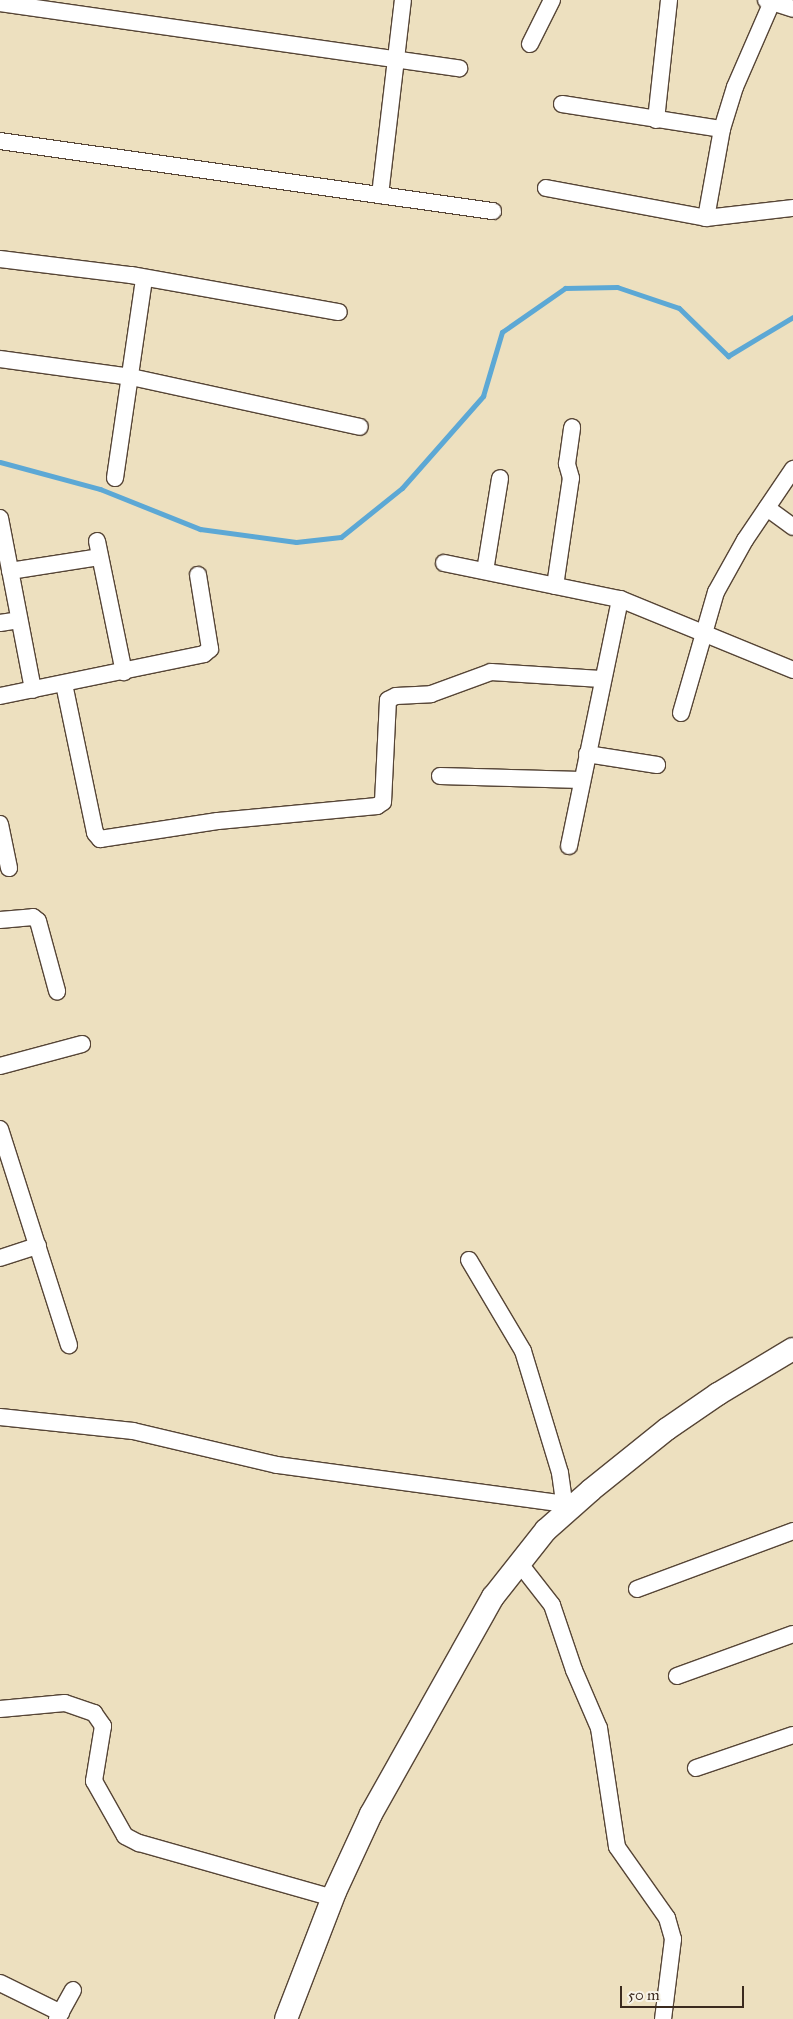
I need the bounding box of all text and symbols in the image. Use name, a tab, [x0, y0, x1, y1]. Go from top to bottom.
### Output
scale bar	[623, 1976, 747, 2008]
text: 50 m	[628, 1986, 660, 2004]

